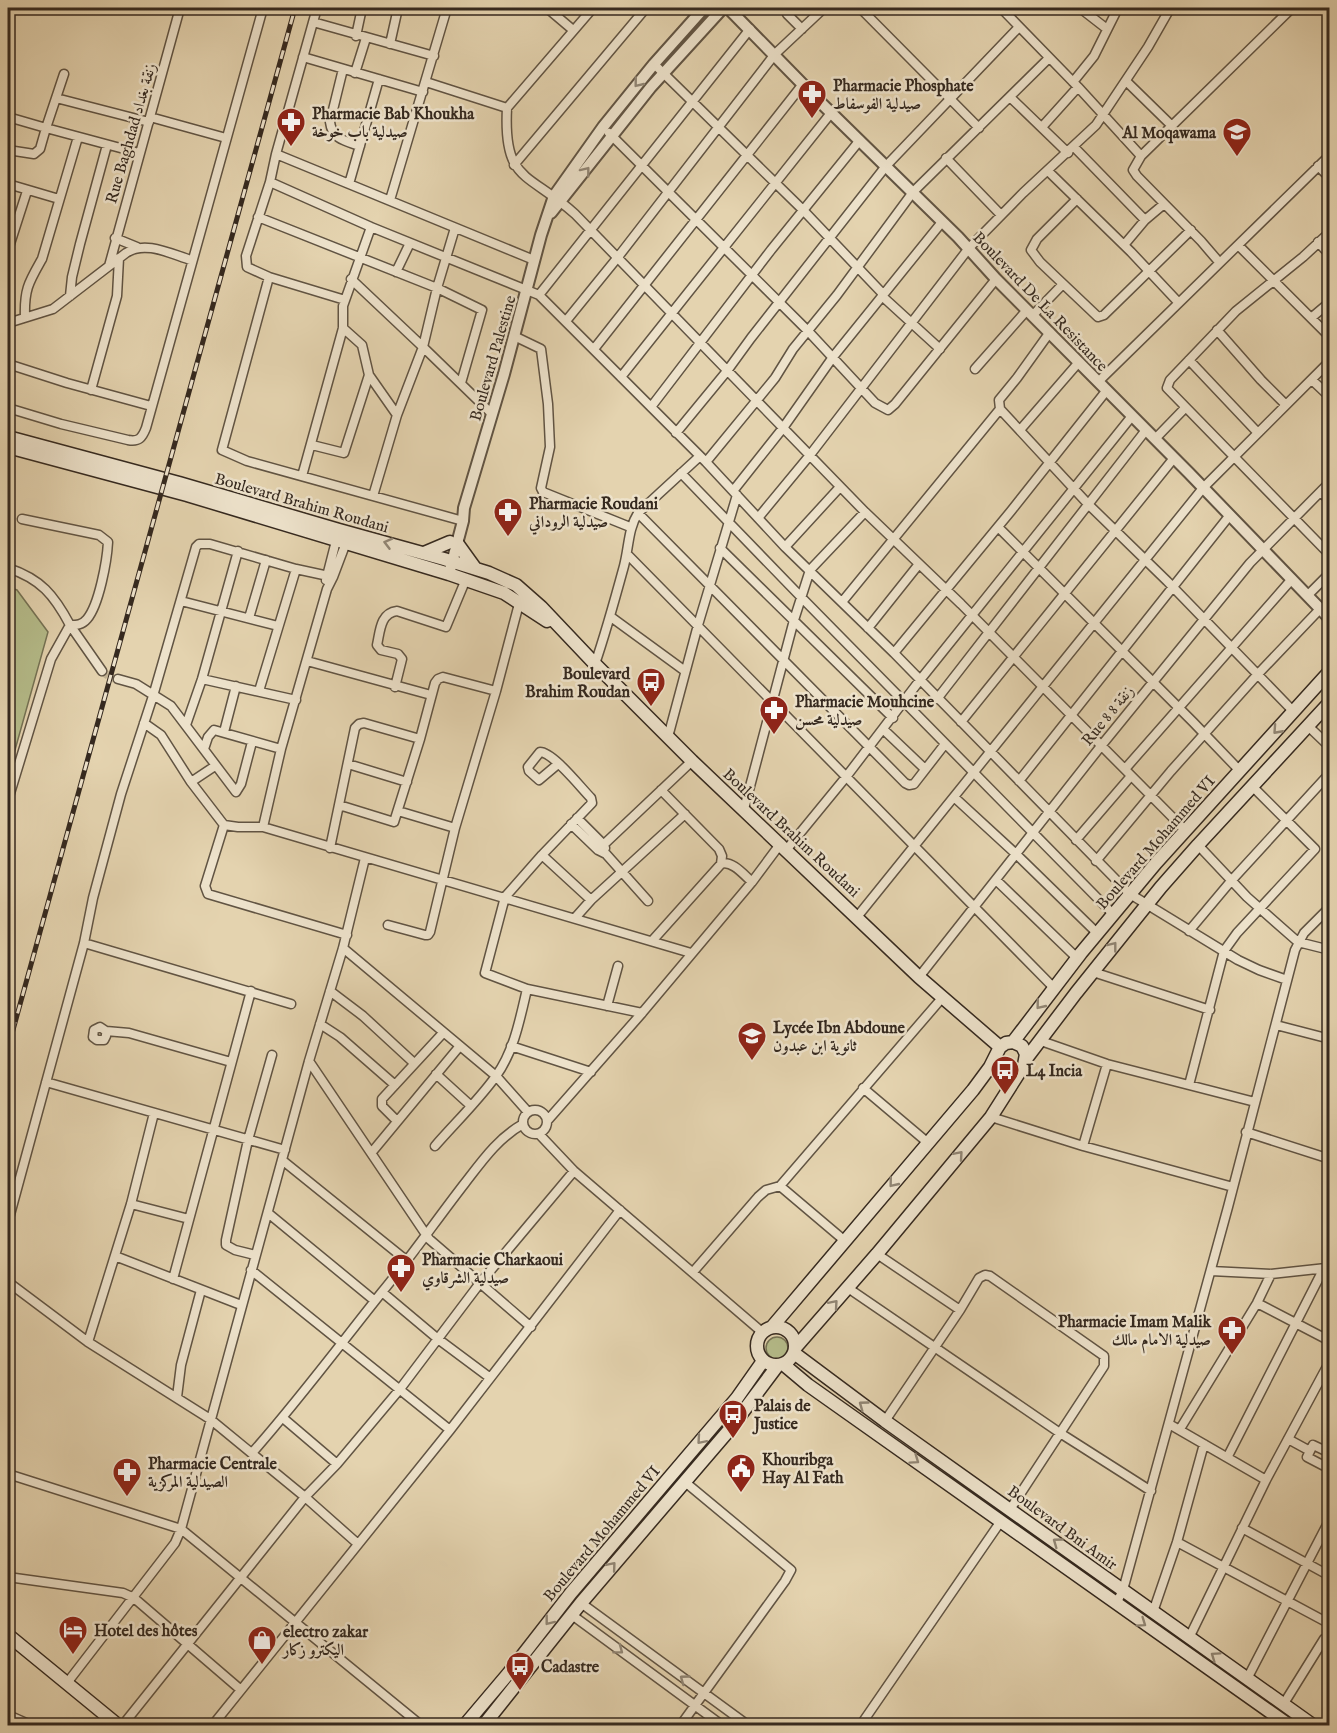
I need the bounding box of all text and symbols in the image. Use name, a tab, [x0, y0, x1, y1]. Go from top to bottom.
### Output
street label: Rue Baghdad زنقة بغداد	[102, 61, 162, 206]
one-way arrow	[635, 77, 646, 88]
place label: Pharmacie Phosphate صيدلية الفوسفاط	[833, 77, 974, 115]
pharmacy icon: Pharmacie Phosphate صيدلية الفوسفاط	[796, 78, 828, 120]
place label: Pharmacie Bab Khoukha صيدلية باب خوخة	[312, 105, 475, 143]
pharmacy icon: Pharmacie Bab Khoukha صيدلية باب خوخة	[275, 106, 307, 148]
school or university icon: Al Moqawama	[1221, 116, 1253, 158]
place label: Al Moqawama	[1121, 124, 1217, 144]
one-way arrow	[579, 166, 590, 177]
street label: Boulevard De La Resistance	[968, 228, 1112, 376]
street label: Boulevard Palestine	[466, 293, 521, 424]
street label: Boulevard Brahim Roudani	[212, 469, 391, 538]
place label: Pharmacie Roudani صيدلية الروداني	[528, 495, 659, 535]
pharmacy icon: Pharmacie Roudani صيدلية الروداني	[492, 496, 524, 538]
one-way arrow	[383, 538, 393, 551]
place label: Boulevard Brahim Roudan	[525, 665, 630, 703]
bus stop icon: Boulevard Brahim Roudan	[635, 666, 667, 708]
street label: Rue 8 8 زنقة	[1078, 682, 1139, 751]
place label: Pharmacie Mouhcine صيدلية محسن	[795, 693, 935, 731]
pharmacy icon: Pharmacie Mouhcine صيدلية محسن	[758, 694, 790, 736]
one-way arrow	[1273, 723, 1284, 734]
street label: Boulevard Brahim Roudani	[718, 765, 863, 902]
street label: Boulevard Mohammed VI	[1093, 772, 1220, 914]
one-way arrow	[1106, 942, 1117, 953]
one-way arrow	[1036, 998, 1047, 1009]
place label: Lycée Ibn Abdoune ثانوية ابن عبدون	[773, 1019, 905, 1057]
school or university icon: Lycée Ibn Abdoune ثانوية ابن عبدون	[736, 1020, 768, 1062]
bus stop icon: L4 Incia	[989, 1054, 1021, 1096]
place label: L4 Incia	[1026, 1062, 1083, 1082]
one-way arrow	[952, 1151, 963, 1162]
one-way arrow	[889, 1176, 900, 1187]
place label: Pharmacie Charkaoui صيدلية الشرقاوي	[422, 1251, 564, 1291]
pharmacy icon: Pharmacie Charkaoui صيدلية الشرقاوي	[385, 1252, 417, 1294]
one-way arrow	[827, 1301, 838, 1311]
place label: Pharmacie Imam Malik صيدلية الامام مالك	[1058, 1313, 1211, 1354]
pharmacy icon: Pharmacie Imam Malik صيدلية الامام مالك	[1216, 1314, 1248, 1356]
place label: Palais de Justice	[752, 1397, 811, 1435]
bus stop icon: Palais de Justice	[717, 1398, 749, 1440]
one-way arrow	[859, 1401, 870, 1412]
one-way arrow	[697, 1433, 708, 1444]
place label: Khouribga Hay Al Fath	[762, 1451, 844, 1489]
public building icon: Khouribga Hay Al Fath	[725, 1452, 757, 1494]
one-way arrow	[909, 1453, 920, 1464]
place label: Pharmacie Centrale الصيدلية المركزية	[148, 1455, 278, 1493]
pharmacy icon: Pharmacie Centrale الصيدلية المركزية	[111, 1456, 143, 1498]
street label: Boulevard Mohammed VI	[540, 1462, 665, 1606]
street label: Boulevard Bni Amir	[1003, 1482, 1121, 1575]
one-way arrow	[1052, 1538, 1063, 1549]
one-way arrow	[605, 1562, 616, 1573]
hotel icon: Hotel des hôtes	[57, 1614, 89, 1656]
one-way arrow	[545, 1614, 556, 1625]
one-way arrow	[1135, 1616, 1146, 1627]
place label: Hotel des hôtes	[94, 1622, 198, 1642]
place label: electro zakar اليكترو زكار	[281, 1623, 368, 1661]
shop icon: electro zakar اليكترو زكار	[246, 1624, 278, 1666]
one-way arrow	[613, 1643, 624, 1654]
bus stop icon: Cadastre	[504, 1650, 536, 1692]
one-way arrow	[1210, 1652, 1221, 1663]
place label: Cadastre	[541, 1658, 600, 1678]
one-way arrow	[680, 1675, 691, 1686]

